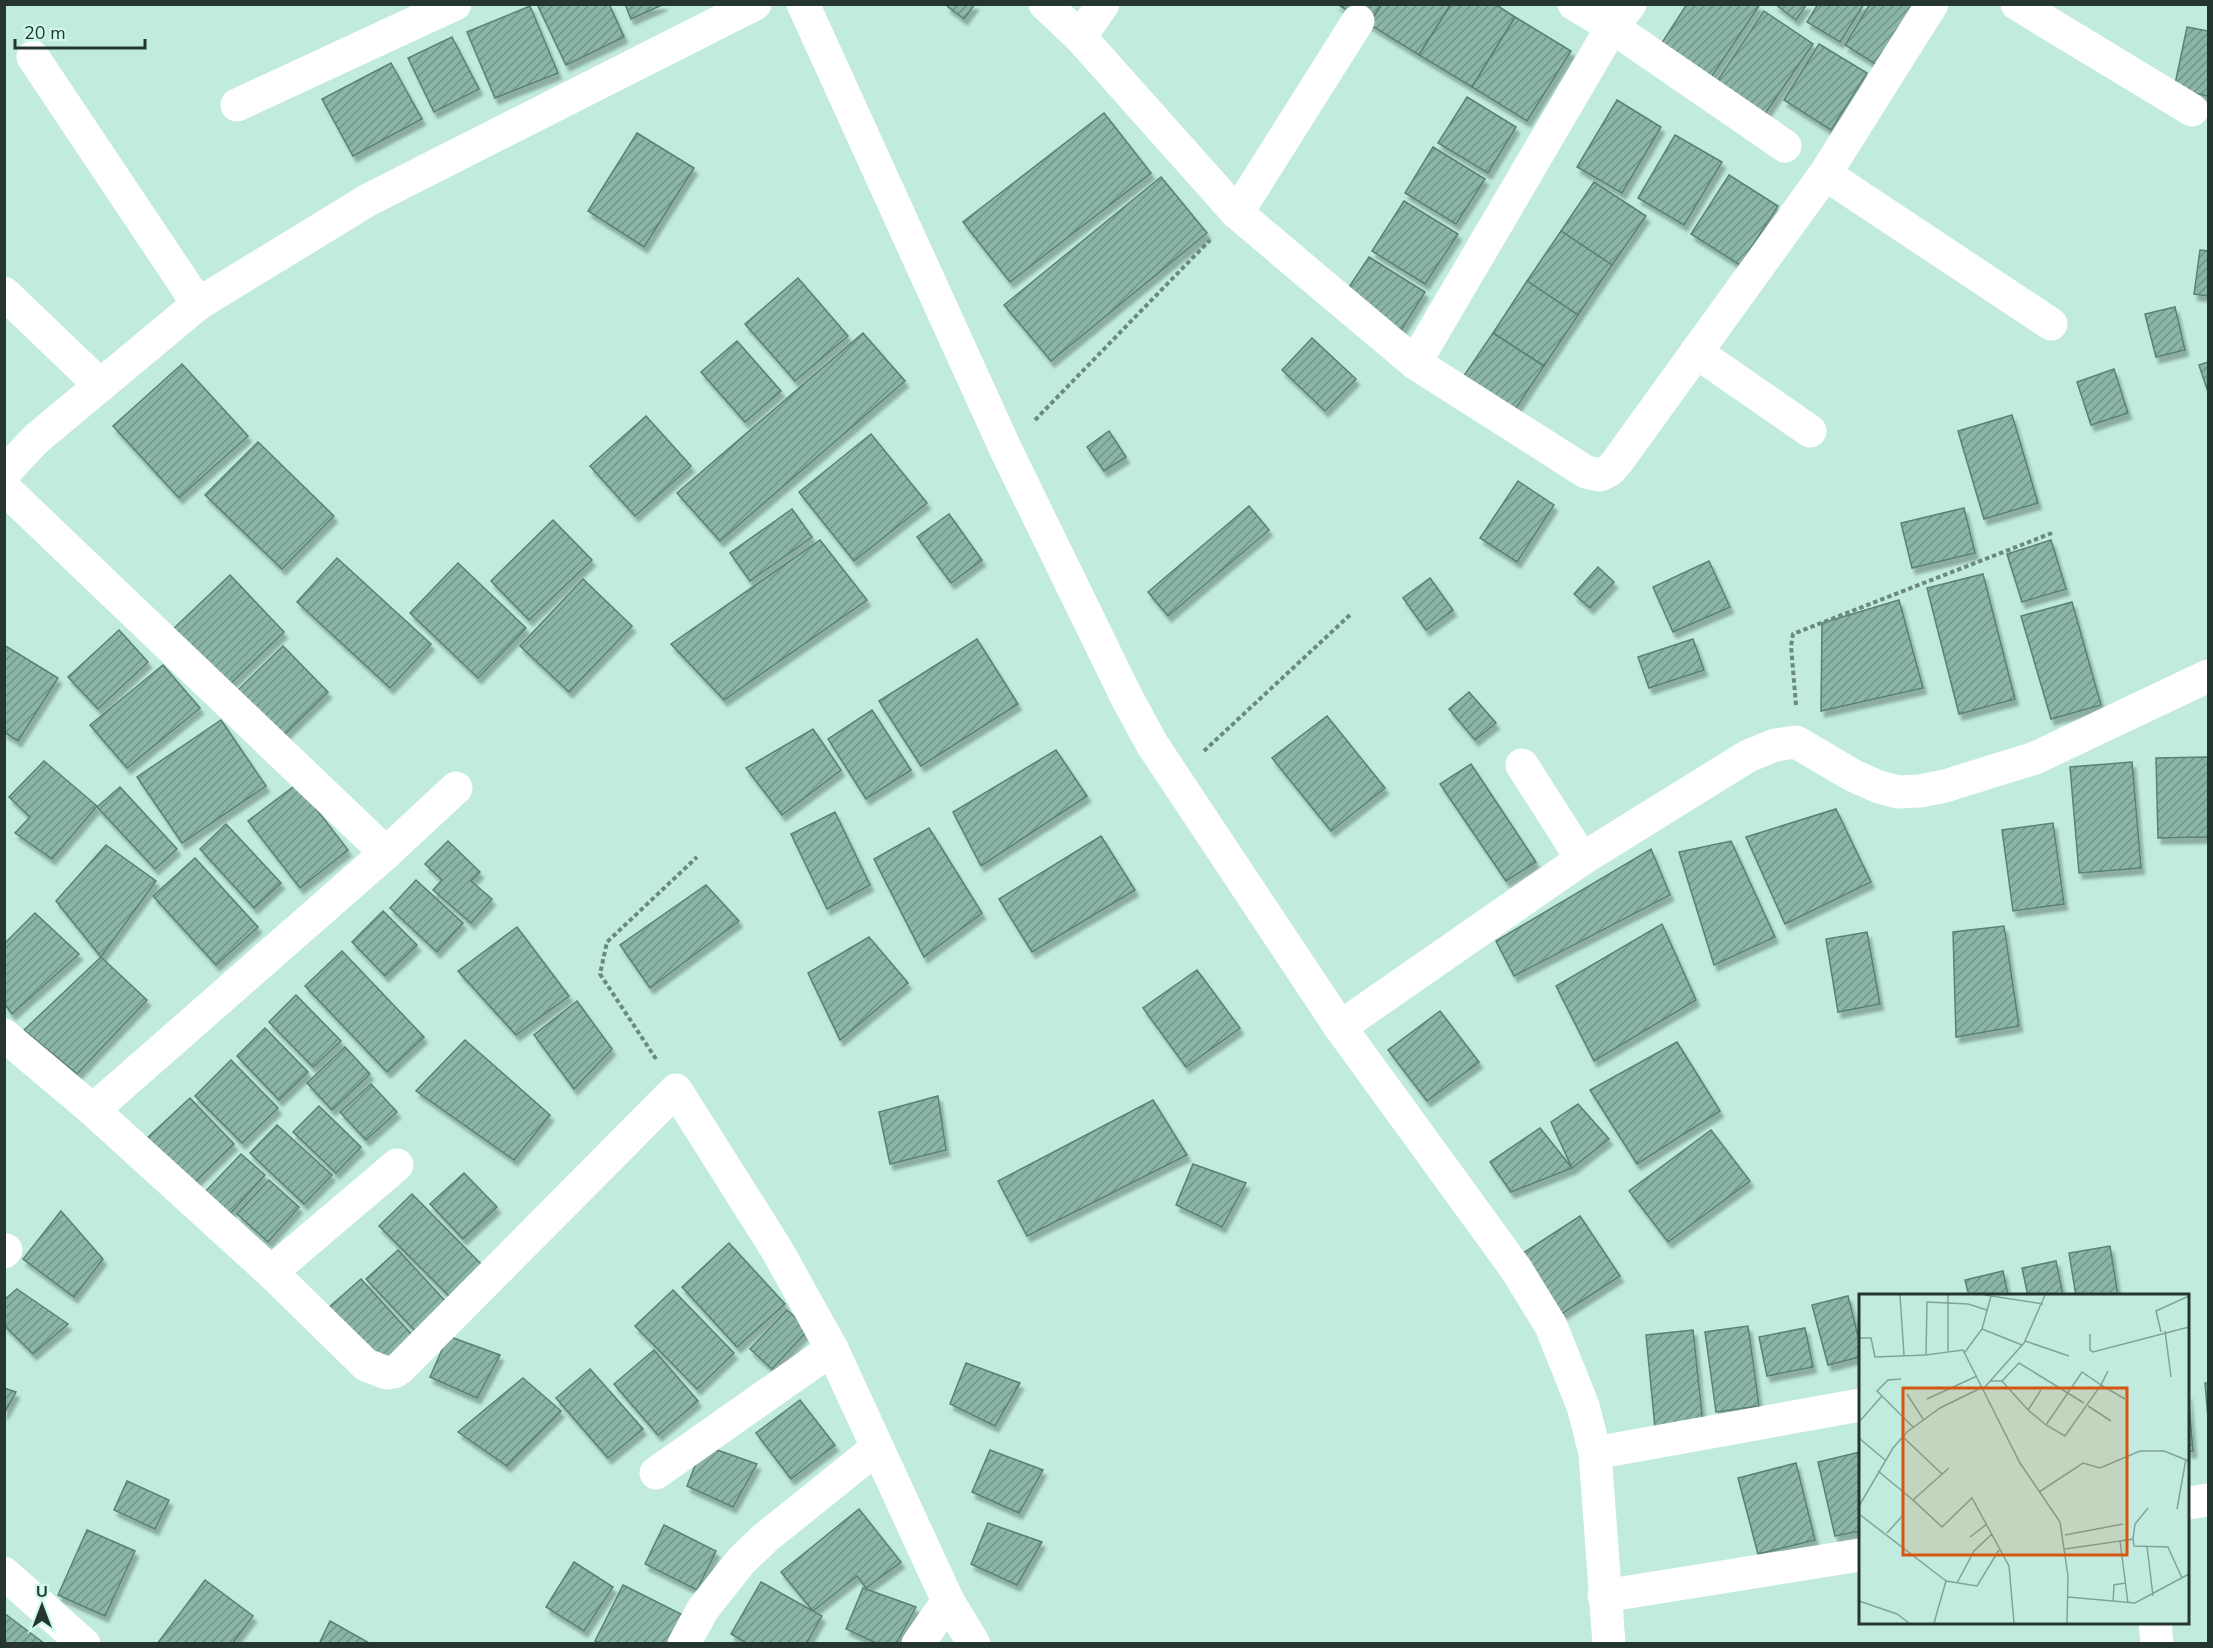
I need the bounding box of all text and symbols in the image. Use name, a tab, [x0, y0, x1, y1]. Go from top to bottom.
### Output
scale bar	[15, 12, 146, 50]
text: 20 m	[24, 21, 66, 45]
inset map	[1859, 1294, 2189, 1624]
north arrow	[12, 1576, 72, 1636]
text: U	[36, 1581, 48, 1603]

